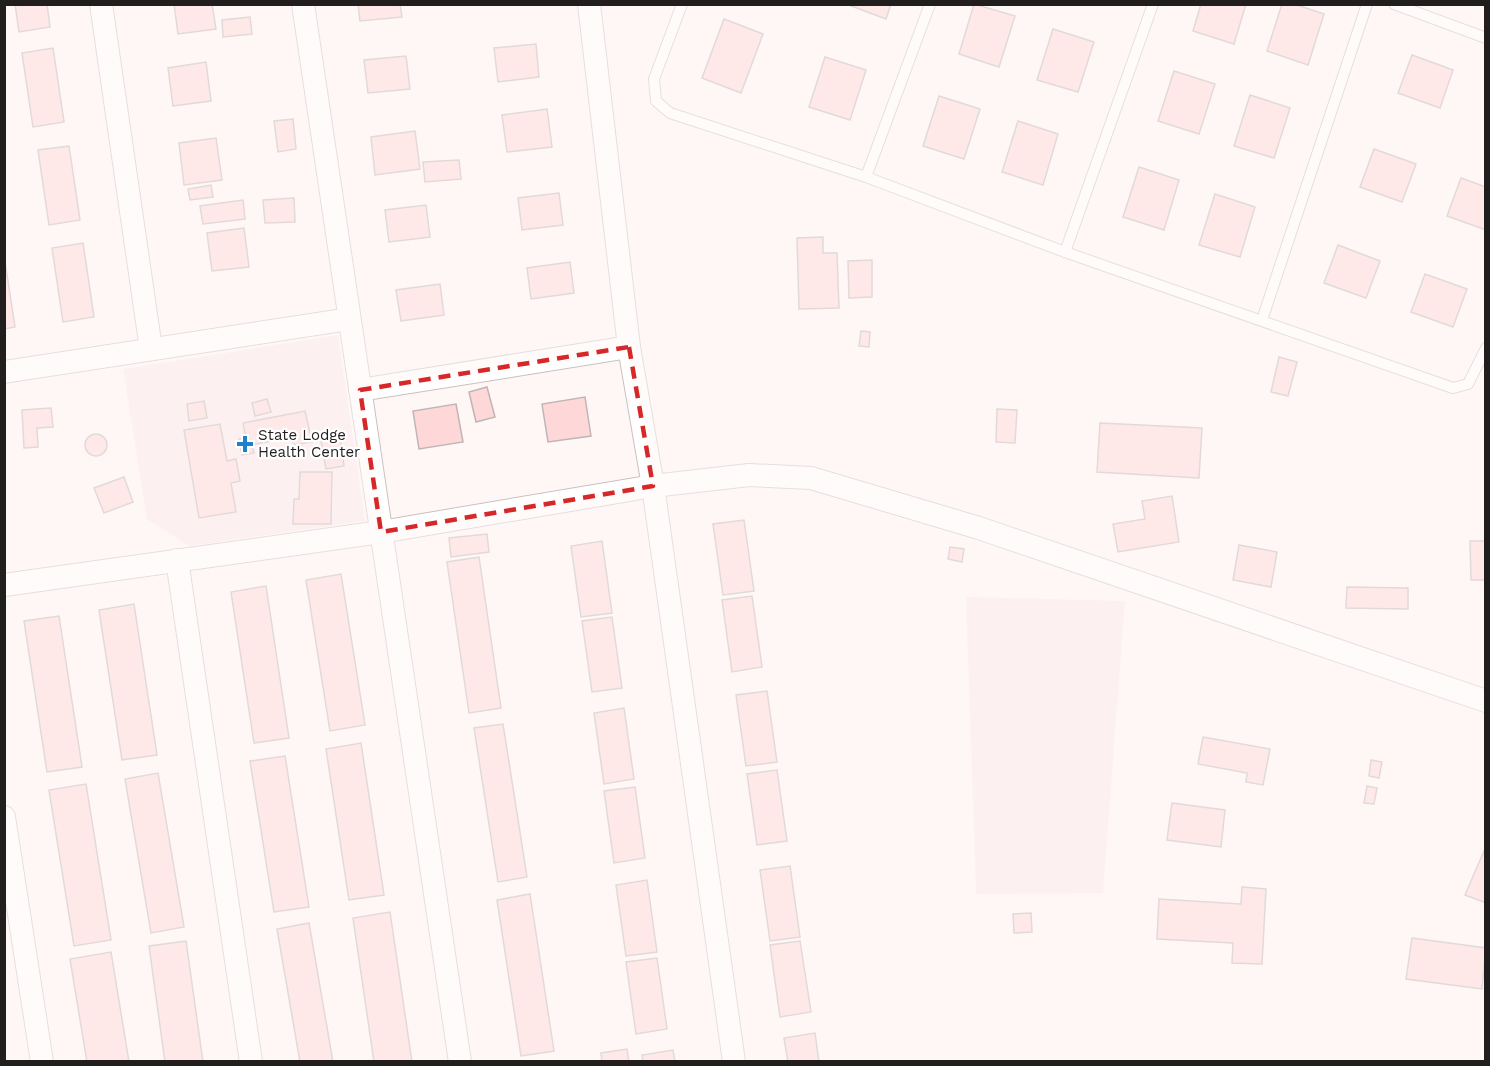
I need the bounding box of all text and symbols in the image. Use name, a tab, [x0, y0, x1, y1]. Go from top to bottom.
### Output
place label: State Lodge Health Center	[258, 426, 360, 461]
marker: State Lodge Health Center	[236, 435, 254, 453]

